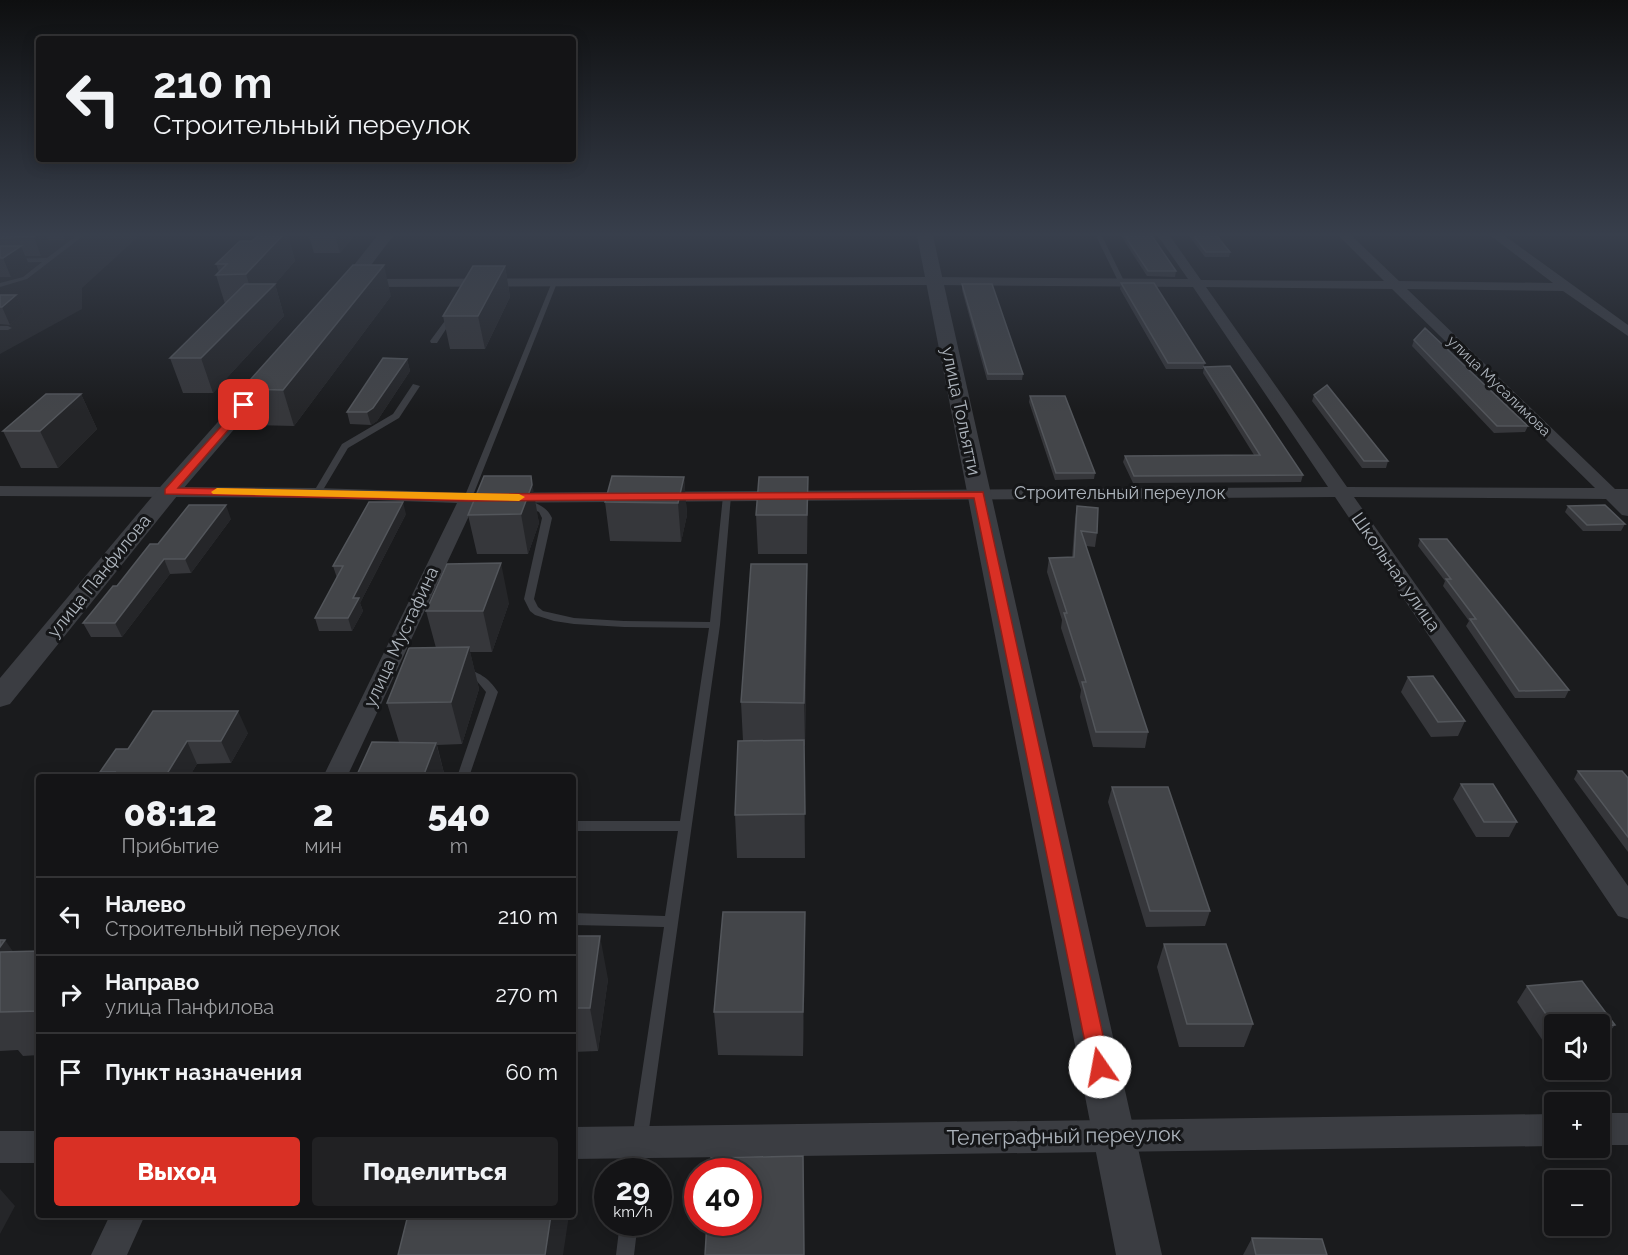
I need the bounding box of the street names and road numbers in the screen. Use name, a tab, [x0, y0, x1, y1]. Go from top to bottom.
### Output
street label: улица Мусалимова	[1444, 332, 1554, 440]
street label: улица Тольятти	[938, 345, 985, 477]
street label: Строительный переулок	[1014, 482, 1226, 503]
street label: Школьная улица	[1348, 508, 1445, 635]
street label: улица Панфилова	[43, 510, 155, 641]
street label: улица Мустафина	[359, 563, 442, 710]
street label: Телеграфный переулок	[946, 1121, 1182, 1150]

